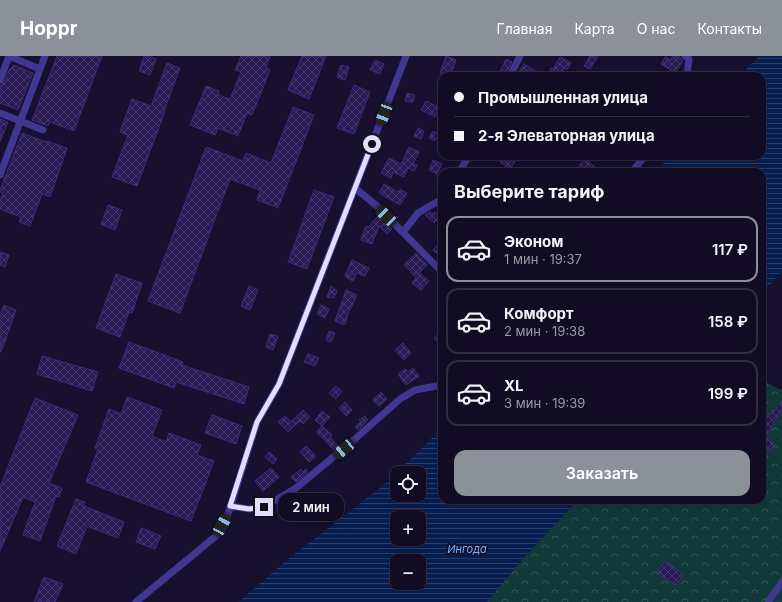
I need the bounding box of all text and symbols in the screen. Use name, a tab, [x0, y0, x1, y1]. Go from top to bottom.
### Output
text: Hoppr	[20, 17, 78, 40]
text: Главная	[497, 20, 552, 37]
text: Карта	[574, 20, 615, 37]
text: О нас	[637, 20, 675, 37]
text: Контакты	[697, 20, 762, 37]
text: Промышленная улица	[478, 88, 648, 107]
car	[374, 101, 394, 127]
text: 2-я Элеваторная улица	[478, 126, 655, 145]
route start	[363, 135, 381, 153]
text: Выберите тариф	[454, 181, 605, 202]
car	[373, 203, 399, 229]
icon: car	[456, 231, 492, 267]
text: Эконом	[504, 232, 563, 251]
text: 117 ₽	[712, 240, 748, 259]
text: 1 мин · 19:37	[504, 251, 582, 267]
icon: car	[456, 303, 492, 339]
text: Комфорт	[504, 304, 574, 323]
text: 158 ₽	[708, 312, 748, 331]
text: 2 мин · 19:38	[504, 323, 585, 339]
icon: car	[456, 375, 492, 411]
text: XL	[504, 376, 524, 395]
text: 199 ₽	[708, 384, 748, 403]
text: 3 мин · 19:39	[504, 395, 585, 411]
car	[331, 437, 357, 461]
button: Заказать	[454, 450, 750, 496]
map controls	[390, 466, 426, 590]
button: locate	[390, 466, 426, 502]
callout: 2 мин	[278, 493, 344, 521]
route end	[255, 498, 273, 516]
text: 2 мин	[292, 499, 330, 515]
button: +	[390, 510, 426, 546]
car	[211, 512, 233, 538]
water label: Ингода	[447, 542, 487, 556]
button: −	[390, 554, 426, 590]

